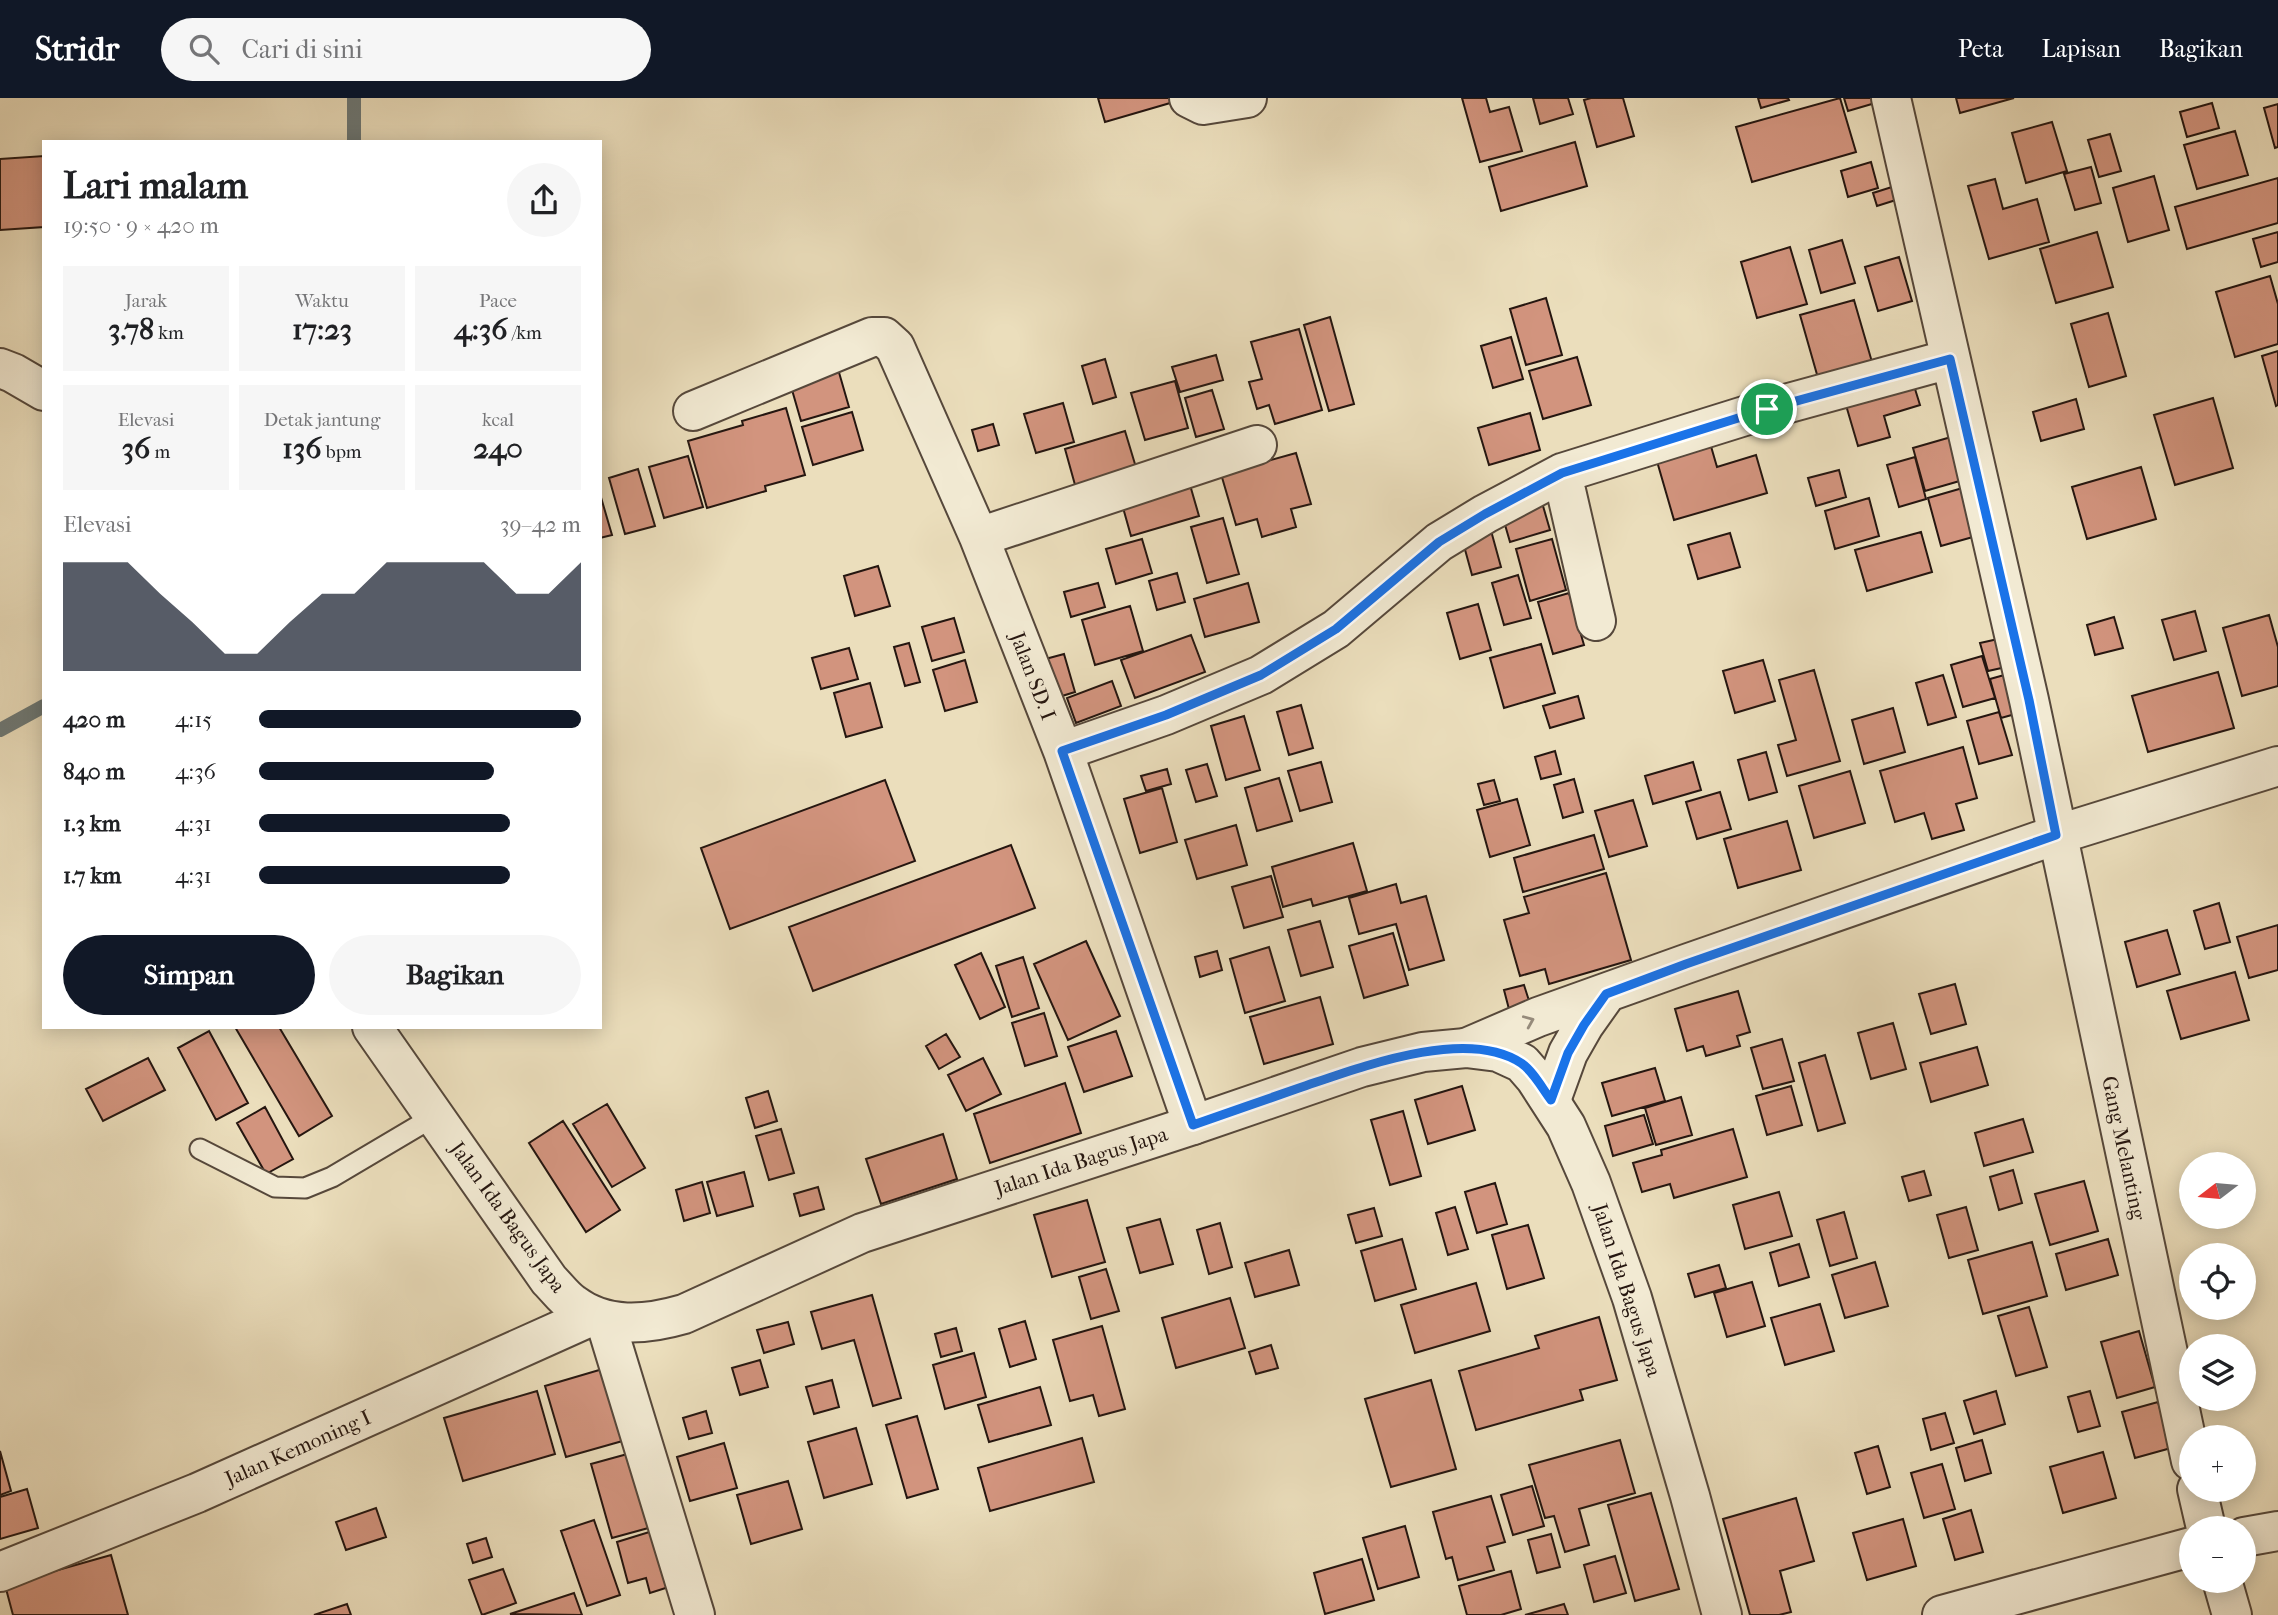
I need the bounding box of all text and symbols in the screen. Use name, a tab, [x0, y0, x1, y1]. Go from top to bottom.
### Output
search box	[161, 18, 651, 81]
text: Stridr	[35, 30, 119, 69]
icon: search	[185, 30, 223, 68]
text: Cari di sini	[241, 34, 363, 65]
text: Peta	[1958, 35, 2003, 63]
text: Lapisan	[2041, 35, 2121, 63]
text: Bagikan	[2159, 35, 2243, 63]
text: Lari malam	[63, 163, 248, 208]
button: share	[507, 163, 581, 237]
text: 19:50 · 9 × 420 m	[63, 212, 219, 239]
text: Jarak	[125, 290, 167, 312]
text: Waktu	[295, 290, 349, 312]
text: Pace	[479, 290, 517, 312]
text: 3.78	[108, 312, 154, 347]
text: 17:23	[292, 312, 352, 347]
text: 4:36	[454, 312, 508, 347]
text: km	[154, 322, 184, 344]
text: /km	[508, 322, 542, 344]
pin	[1737, 379, 1797, 439]
icon: arrive	[1748, 390, 1786, 428]
text: Elevasi	[118, 409, 174, 431]
text: Detak jantung	[264, 409, 380, 431]
text: kcal	[482, 409, 514, 431]
text: 36	[122, 431, 150, 466]
text: 136	[282, 431, 322, 466]
text: 240	[473, 431, 523, 466]
text: m	[150, 441, 170, 463]
text: bpm	[322, 441, 362, 463]
text: Elevasi	[63, 511, 132, 538]
text: 39–42 m	[500, 511, 581, 538]
street label: Jalan SD. I	[1005, 627, 1061, 723]
text: 420 m	[63, 706, 125, 733]
text: 4:15	[175, 706, 212, 733]
text: 840 m	[63, 758, 125, 785]
text: 4:36	[175, 758, 216, 785]
text: 1.3 km	[63, 810, 121, 837]
text: 4:31	[175, 810, 212, 837]
text: 1.7 km	[63, 862, 121, 889]
text: 4:31	[175, 862, 212, 889]
button: Simpan	[63, 935, 315, 1015]
button: Bagikan	[329, 935, 581, 1015]
one-way arrow	[1521, 1015, 1534, 1029]
street label: Gang Melanting	[2097, 1074, 2151, 1223]
street label: Jalan Ida Bagus Japa	[990, 1122, 1171, 1201]
street label: Jalan Ida Bagus Japa	[444, 1135, 571, 1297]
north arrow	[2179, 1152, 2256, 1228]
map controls	[2179, 1152, 2256, 1593]
street label: Jalan Ida Bagus Japa	[1587, 1199, 1666, 1380]
button: locate	[2179, 1243, 2256, 1320]
button: layers	[2179, 1334, 2256, 1411]
street label: Jalan Kemoning I	[220, 1405, 375, 1492]
button: +	[2179, 1425, 2256, 1502]
button: −	[2179, 1516, 2256, 1593]

